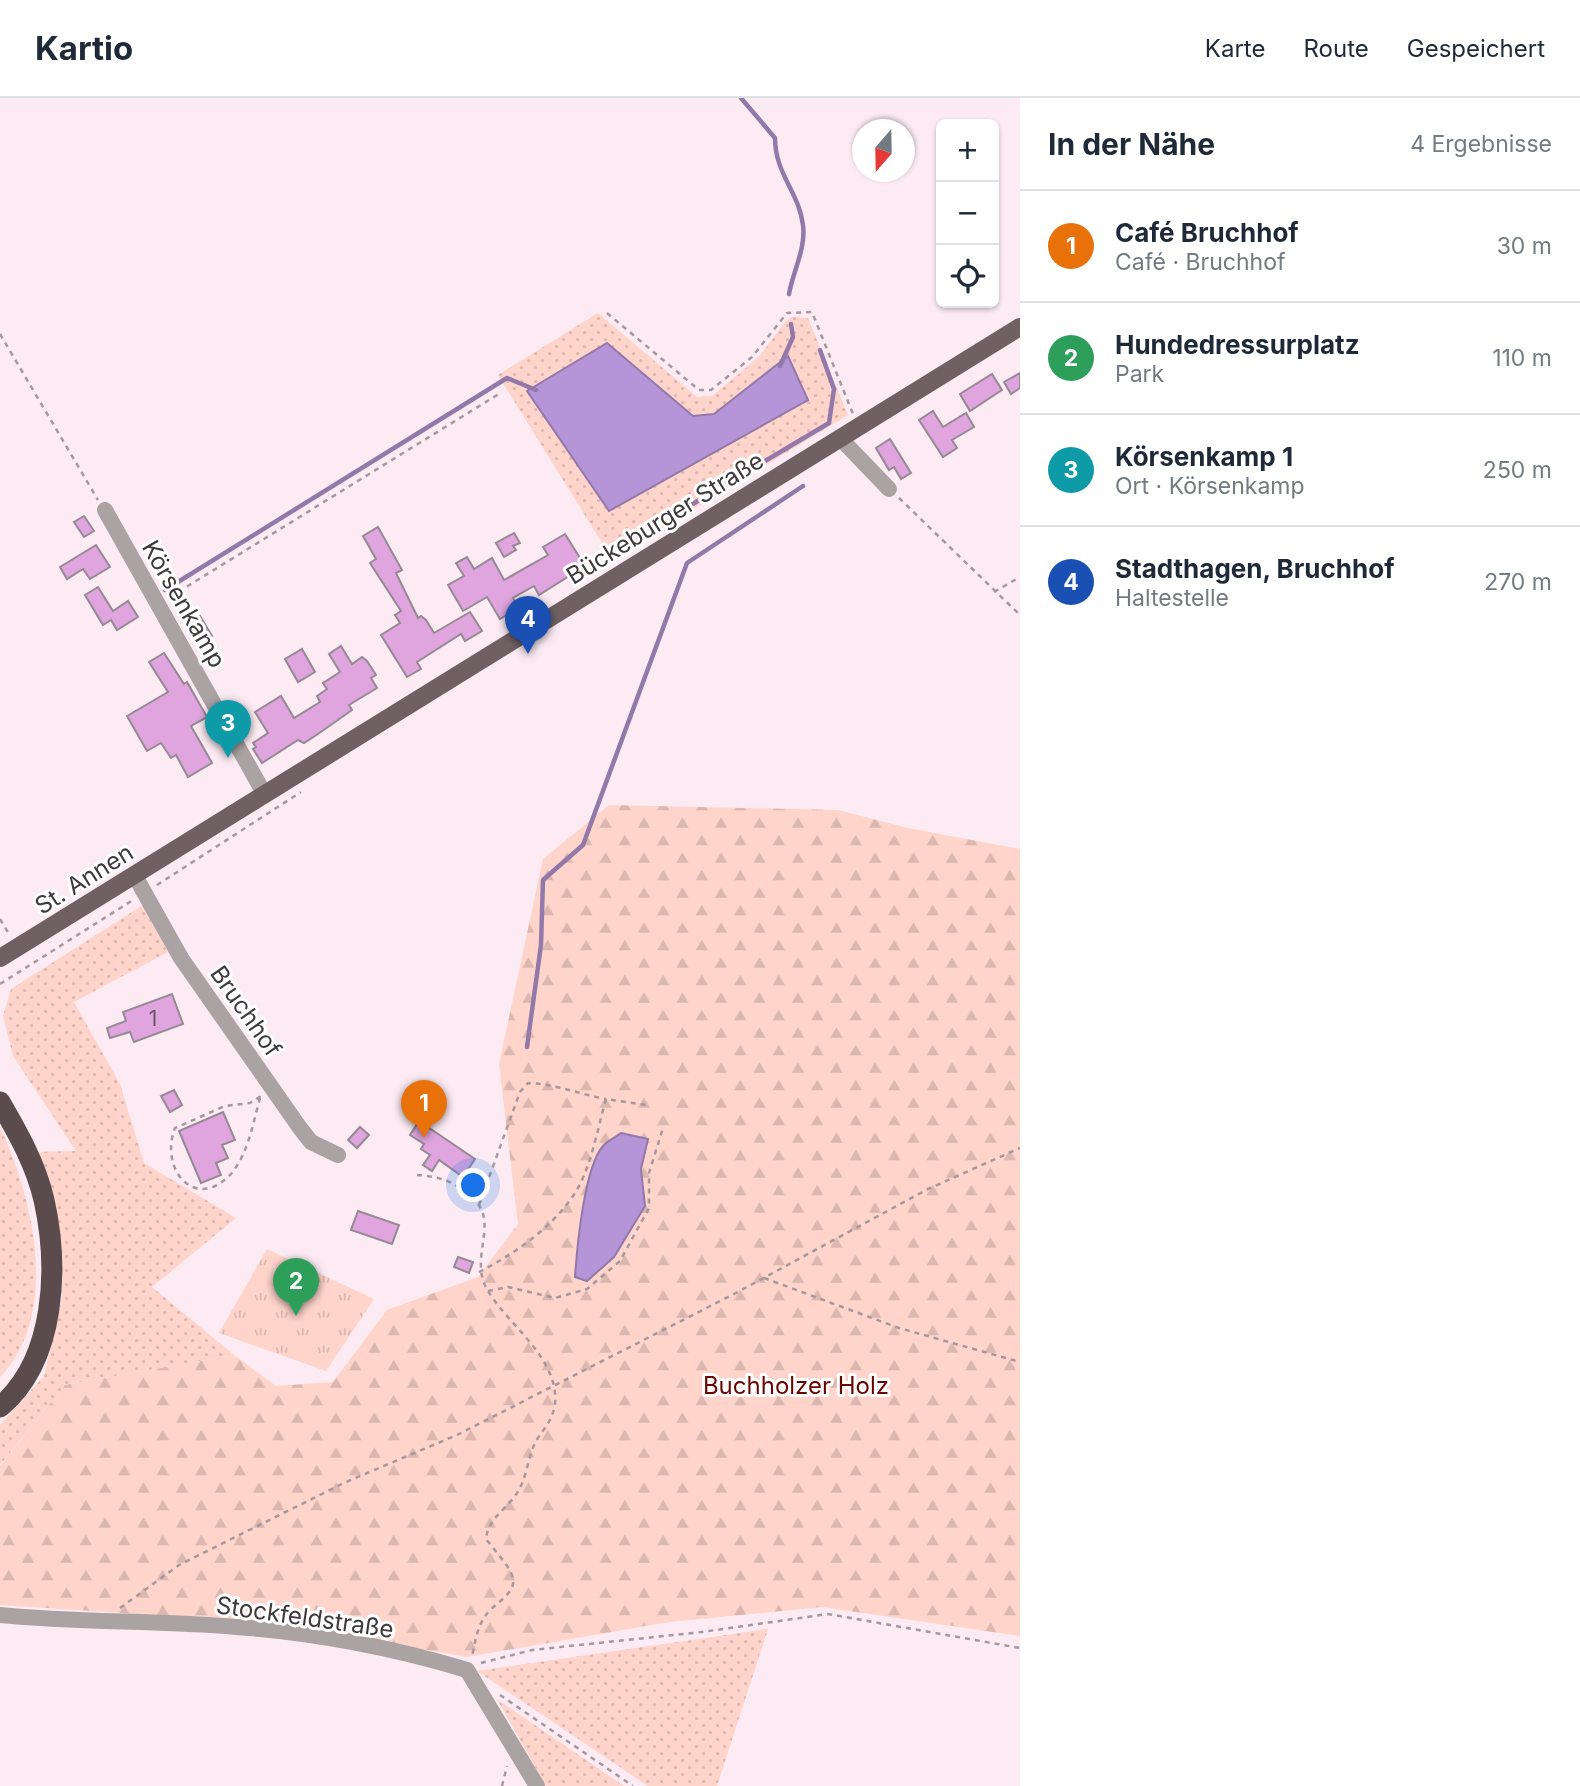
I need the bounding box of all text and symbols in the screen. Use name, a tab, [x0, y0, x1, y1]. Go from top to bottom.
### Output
text: Kartio	[35, 28, 133, 68]
text: Karte	[1205, 34, 1265, 63]
text: Route	[1303, 34, 1369, 63]
text: Gespeichert	[1407, 34, 1545, 63]
north arrow	[852, 119, 915, 182]
map controls	[936, 119, 999, 308]
button: +	[936, 119, 999, 182]
text: In der Nähe	[1048, 126, 1215, 162]
text: 4 Ergebnisse	[1410, 130, 1552, 158]
button: −	[936, 182, 999, 245]
text: Café Bruchhof	[1115, 217, 1299, 248]
text: 1	[1066, 232, 1076, 260]
text: 30 m	[1497, 232, 1552, 260]
button: locate	[936, 245, 999, 308]
text: Café · Bruchhof	[1115, 248, 1285, 276]
text: Hundedressurplatz	[1115, 329, 1360, 360]
text: 2	[1064, 344, 1078, 372]
text: 110 m	[1492, 344, 1552, 372]
text: Park	[1115, 360, 1164, 388]
text: Körsenkamp 1	[1115, 441, 1293, 472]
street label: Bückeburger Straße	[561, 446, 769, 590]
text: 3	[1064, 456, 1078, 484]
text: 250 m	[1483, 456, 1552, 484]
text: Ort · Körsenkamp	[1115, 472, 1305, 500]
street label: Körsenkamp	[136, 535, 232, 673]
text: Stadthagen, Bruchhof	[1115, 553, 1395, 584]
text: 4	[1063, 568, 1079, 596]
text: 270 m	[1484, 568, 1552, 596]
text: Haltestelle	[1115, 584, 1229, 612]
pin: 4	[505, 596, 551, 654]
pin: 3	[205, 700, 251, 758]
street label: St. Annen	[30, 838, 138, 920]
street label: Bruchhof	[204, 960, 288, 1062]
house number: 1	[149, 1006, 157, 1031]
pin: 1	[401, 1080, 447, 1138]
your location	[456, 1168, 490, 1202]
pin: 2	[273, 1258, 319, 1316]
park label: Buchholzer Holz	[703, 1371, 889, 1400]
street label: Stockfeldstraße	[214, 1590, 396, 1644]

